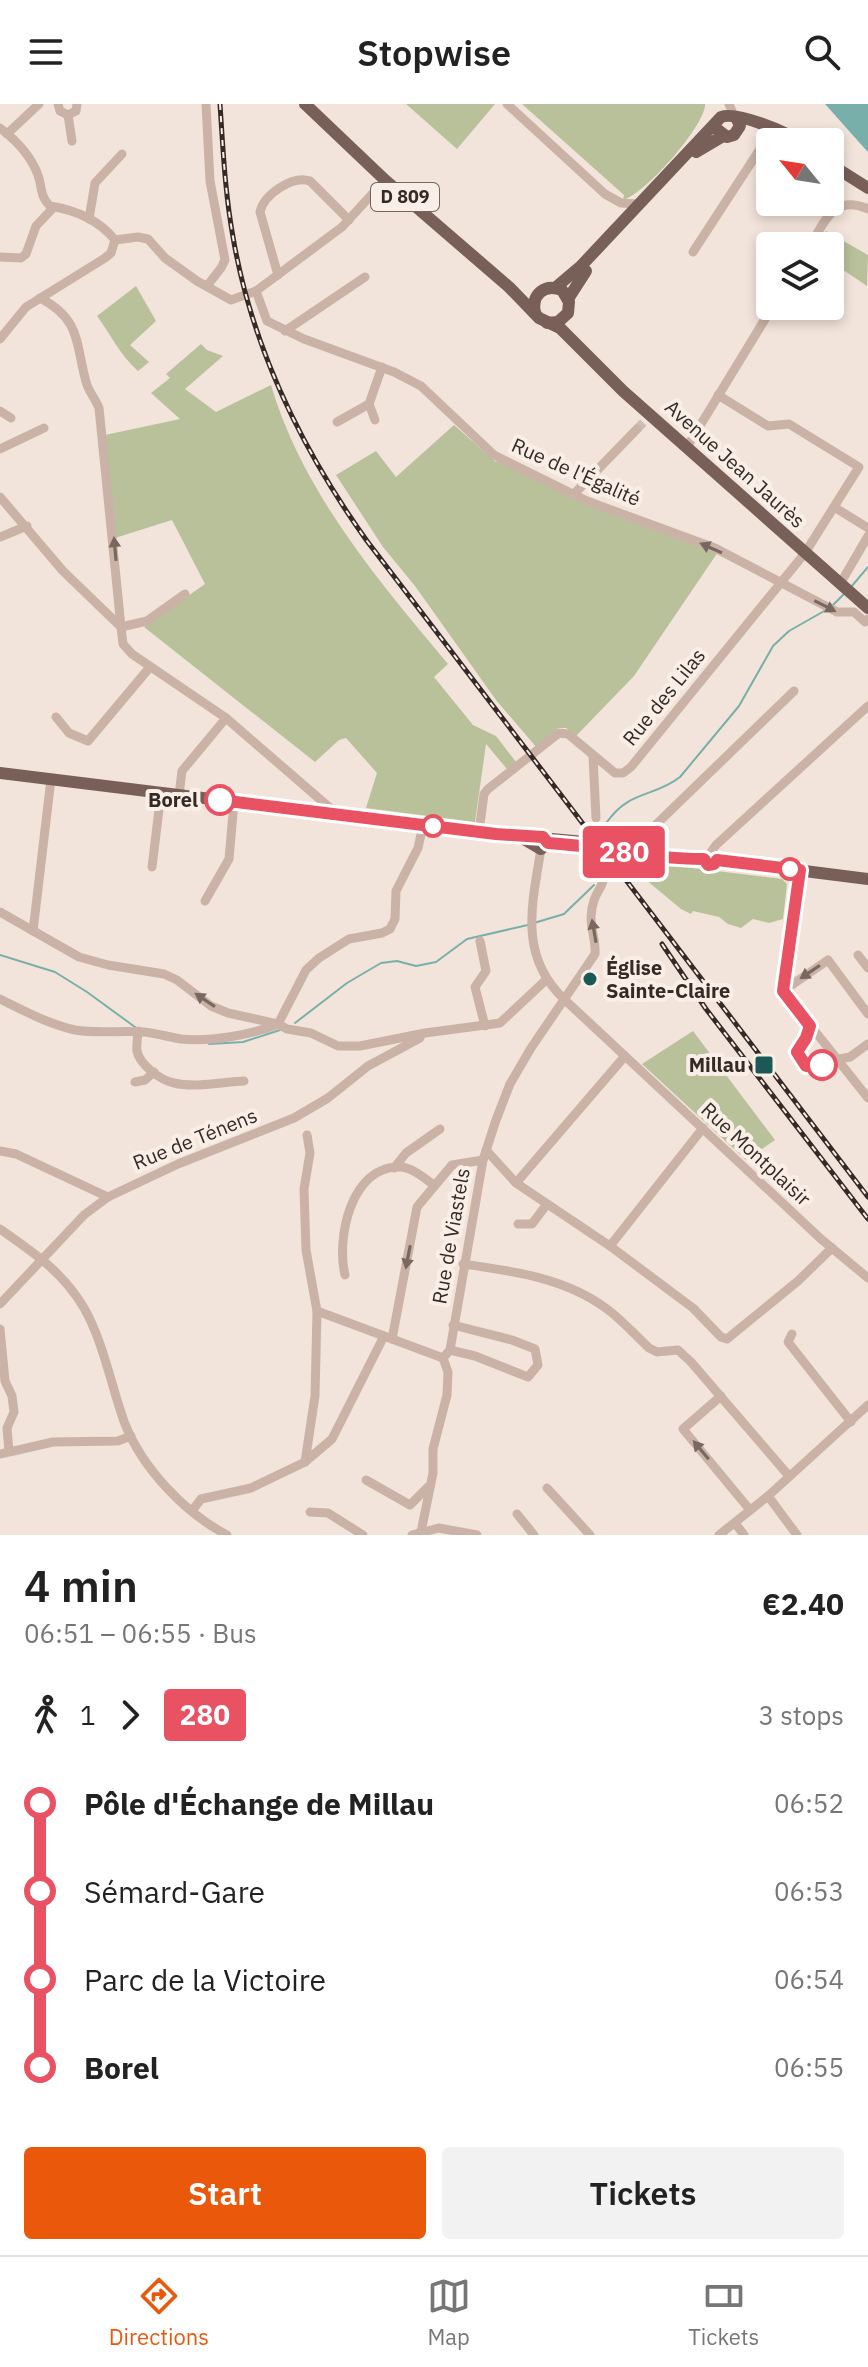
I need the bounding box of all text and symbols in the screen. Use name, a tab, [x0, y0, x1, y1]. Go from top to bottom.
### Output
text: Stopwise	[357, 29, 511, 76]
icon: menu	[24, 30, 68, 74]
icon: search	[800, 30, 844, 74]
north arrow	[756, 128, 844, 216]
map controls	[756, 128, 844, 320]
road number: D 809	[371, 183, 439, 211]
button: layers	[756, 232, 844, 320]
street label: Avenue Jean Jaurès	[660, 393, 811, 534]
street label: Rue de l'Égalité	[507, 431, 645, 512]
one-way arrow	[108, 536, 121, 561]
one-way arrow	[699, 541, 723, 554]
one-way arrow	[814, 599, 837, 613]
street label: Rue des Lilas	[616, 642, 711, 751]
marker: Borel	[205, 785, 235, 815]
place label: Borel	[148, 786, 198, 813]
unlabelled marker	[422, 815, 444, 837]
line badge: 280	[578, 826, 670, 878]
text: 280	[599, 833, 649, 870]
unlabelled marker	[779, 858, 801, 880]
one-way arrow	[587, 919, 599, 944]
place label: Église Sainte-Claire	[606, 954, 730, 1004]
one-way arrow	[800, 964, 821, 979]
marker: Église Sainte-Claire	[581, 970, 599, 988]
one-way arrow	[195, 993, 216, 1008]
unlabelled marker	[807, 1050, 837, 1080]
place label: Millau	[689, 1051, 746, 1078]
marker: Millau	[753, 1054, 775, 1076]
street label: Rue Montplaisir	[696, 1096, 817, 1211]
street label: Rue de Ténens	[129, 1101, 261, 1176]
street label: Rue de Viastels	[425, 1166, 476, 1306]
one-way arrow	[401, 1244, 413, 1269]
one-way arrow	[693, 1440, 710, 1460]
text: 4 min	[24, 1557, 138, 1614]
text: €2.40	[762, 1584, 844, 1623]
text: 06:51 – 06:55 · Bus	[24, 1616, 257, 1650]
icon: walk	[24, 1693, 68, 1737]
icon: forward	[108, 1693, 152, 1737]
text: 280	[180, 1696, 230, 1733]
text: 1	[80, 1698, 96, 1732]
text: 3 stops	[758, 1698, 844, 1732]
text: Pôle d'Échange de Millau	[84, 1784, 434, 1823]
text: 06:52	[774, 1786, 844, 1820]
text: Sémard-Gare	[84, 1872, 265, 1911]
text: 06:53	[774, 1874, 844, 1908]
text: Parc de la Victoire	[84, 1960, 326, 1999]
text: 06:54	[774, 1962, 844, 1996]
text: Borel	[84, 2048, 159, 2087]
text: 06:55	[774, 2050, 844, 2084]
button: Start	[24, 2147, 426, 2239]
button: Tickets	[442, 2147, 844, 2239]
tab: Directions	[109, 2274, 209, 2351]
tab: Map	[427, 2274, 471, 2351]
tab: Tickets	[688, 2274, 759, 2351]

